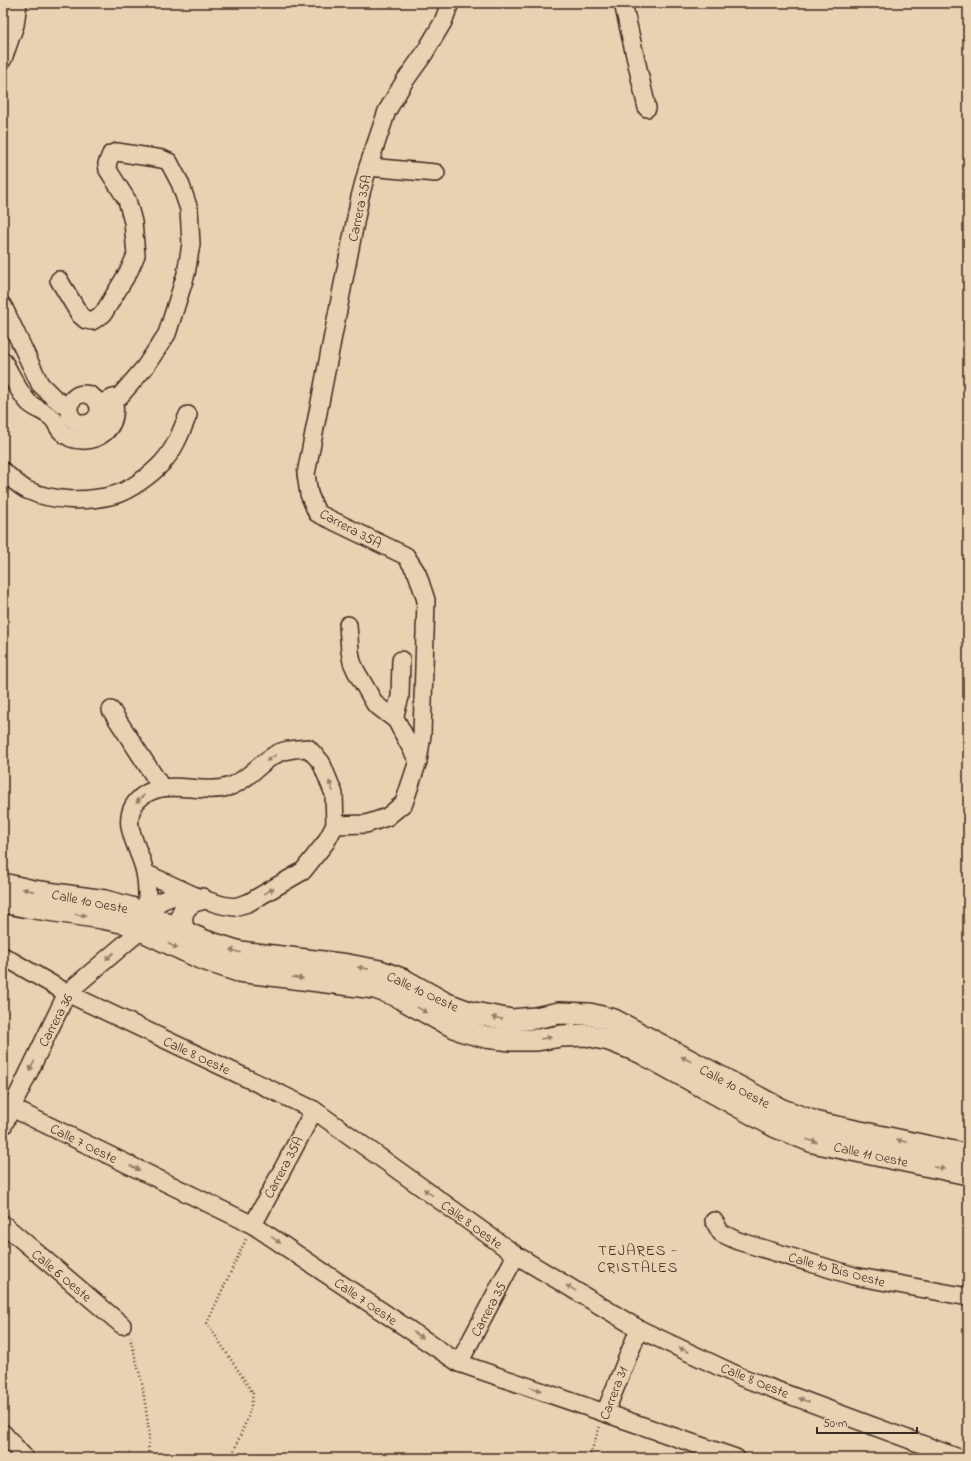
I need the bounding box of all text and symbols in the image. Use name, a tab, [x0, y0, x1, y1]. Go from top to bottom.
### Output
street label: Carrera 35A	[343, 173, 378, 244]
street label: Carrera 35A	[315, 504, 385, 555]
one-way arrow	[266, 754, 276, 762]
one-way arrow	[328, 780, 334, 792]
one-way arrow	[135, 795, 145, 804]
street label: Calle 10 Oeste	[50, 885, 130, 920]
one-way arrow	[22, 886, 34, 892]
one-way arrow	[263, 887, 275, 894]
one-way arrow	[75, 912, 87, 918]
one-way arrow	[167, 943, 179, 949]
one-way arrow	[228, 948, 240, 954]
one-way arrow	[105, 951, 115, 961]
one-way arrow	[357, 965, 370, 971]
street label: Calle 10 Oeste	[383, 967, 462, 1019]
one-way arrow	[292, 975, 304, 981]
street label: Carrera 36	[34, 990, 79, 1051]
one-way arrow	[417, 1006, 427, 1014]
one-way arrow	[491, 1014, 503, 1020]
street label: Calle 8 Oeste	[159, 1032, 234, 1081]
one-way arrow	[540, 1035, 552, 1041]
one-way arrow	[680, 1056, 692, 1063]
one-way arrow	[29, 1060, 35, 1071]
street label: Calle 10 Oeste	[695, 1060, 774, 1115]
street label: Calle 7 Oeste	[46, 1119, 121, 1170]
street label: Carrera 35A	[259, 1133, 310, 1203]
street label: Calle 11 Oeste	[831, 1137, 911, 1174]
one-way arrow	[807, 1138, 819, 1144]
one-way arrow	[896, 1138, 909, 1144]
one-way arrow	[129, 1165, 141, 1171]
one-way arrow	[933, 1166, 945, 1172]
one-way arrow	[423, 1188, 433, 1196]
street label: Calle 8 Oeste	[436, 1196, 507, 1255]
one-way arrow	[270, 1236, 281, 1244]
district label: TEJARES - CRISTALES	[598, 1240, 678, 1279]
street label: Calle 6 Oeste	[26, 1245, 96, 1308]
street label: Calle 10 Bis Oeste	[786, 1247, 888, 1294]
street label: Calle 7 Oeste	[329, 1273, 402, 1332]
street label: Carrera 35	[466, 1279, 513, 1341]
one-way arrow	[565, 1284, 577, 1291]
one-way arrow	[413, 1331, 424, 1339]
one-way arrow	[679, 1347, 690, 1353]
street label: Calle 8 Oeste	[717, 1358, 792, 1405]
street label: Carrera 31	[595, 1363, 634, 1423]
one-way arrow	[530, 1387, 542, 1393]
one-way arrow	[798, 1397, 810, 1403]
scale bar	[817, 1409, 917, 1435]
text: 50 m	[823, 1415, 847, 1433]

